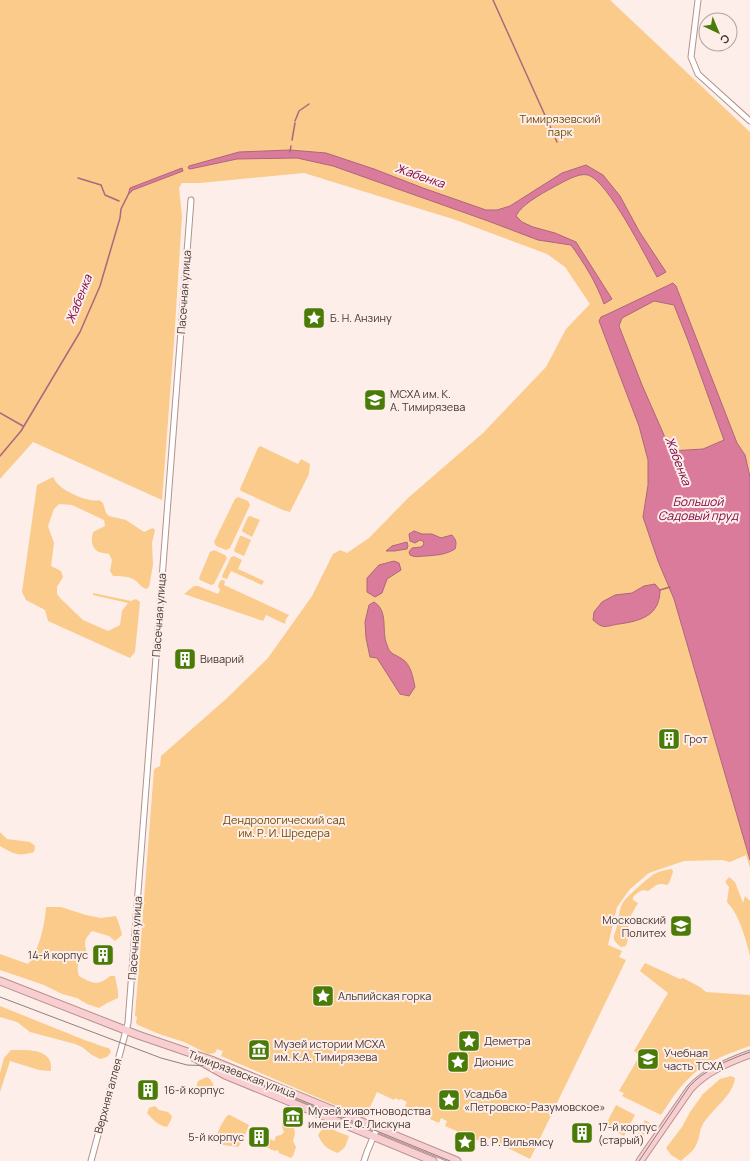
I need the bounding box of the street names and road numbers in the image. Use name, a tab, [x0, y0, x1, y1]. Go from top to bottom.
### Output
street label: Пасечная улица	[173, 249, 194, 334]
street label: Пасечная улица	[148, 572, 169, 657]
street label: Пасечная улица	[124, 895, 145, 980]
street label: Тимирязевская улица	[186, 1046, 298, 1101]
street label: Верхняя аллея	[90, 1057, 125, 1135]

